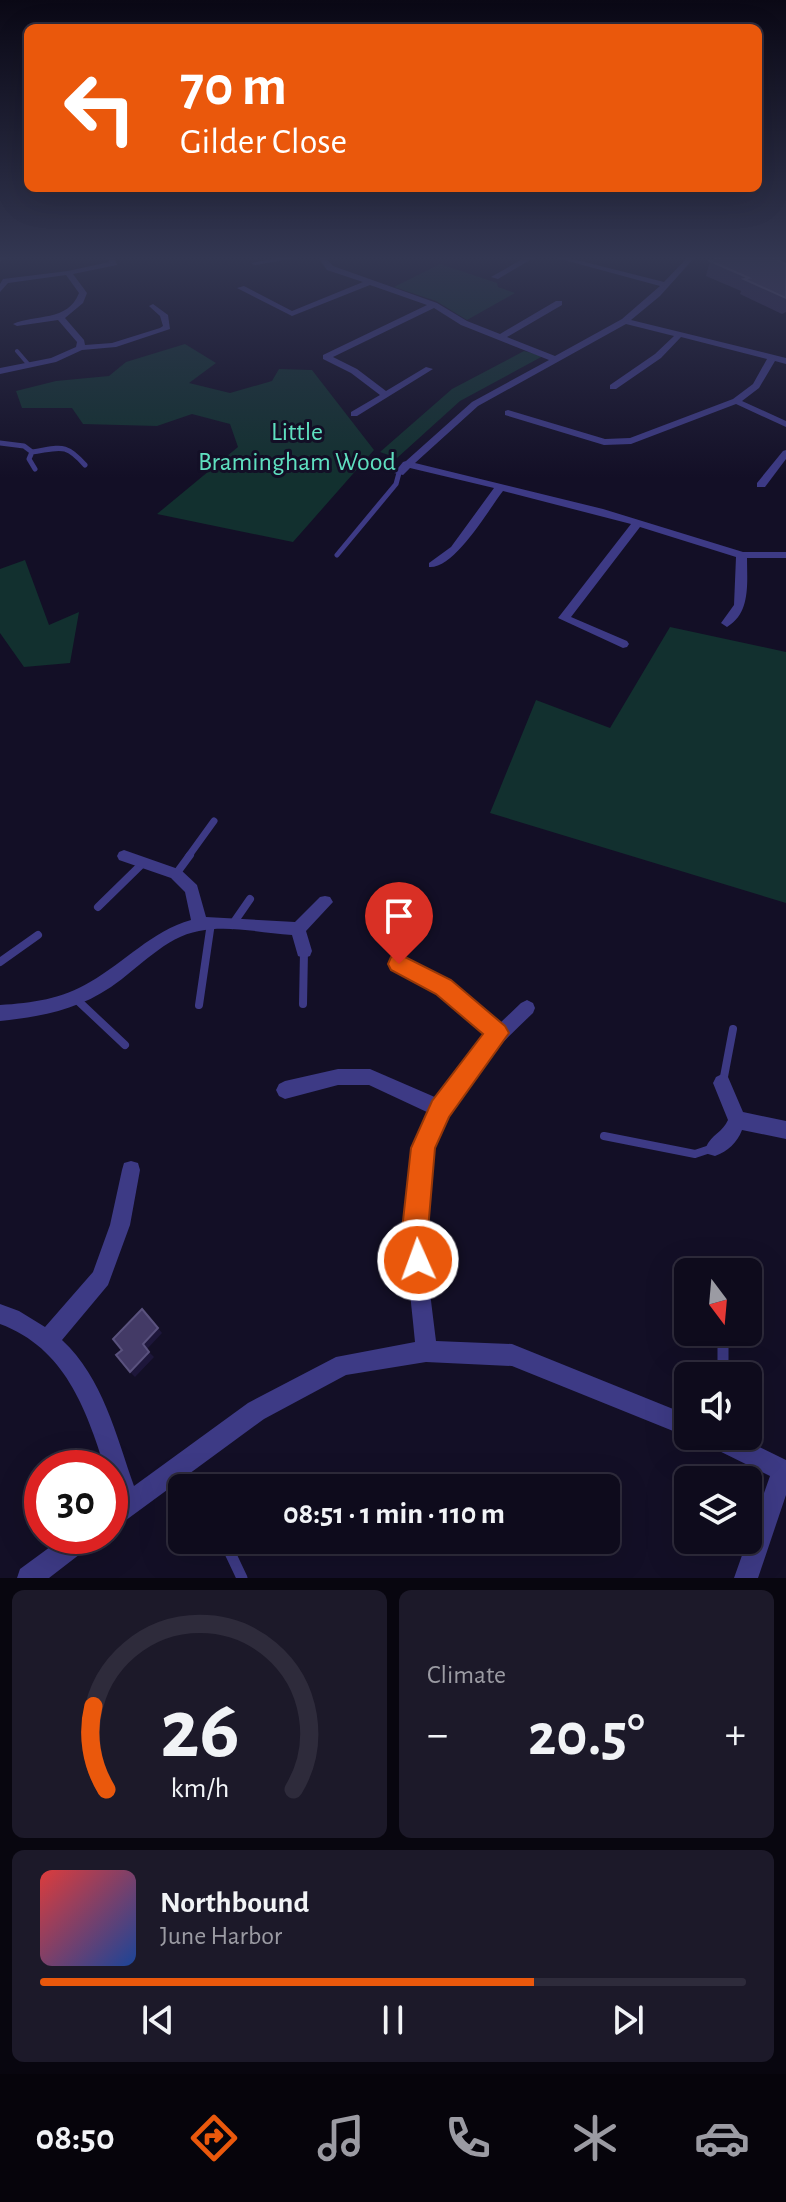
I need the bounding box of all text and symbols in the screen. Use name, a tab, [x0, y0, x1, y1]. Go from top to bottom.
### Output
icon: left	[48, 56, 152, 160]
text: 70 m	[180, 59, 287, 115]
text: Gilder Close	[180, 124, 347, 160]
park label: Little Bramingham Wood	[198, 419, 396, 475]
pin	[365, 882, 433, 964]
icon: arrive	[377, 894, 421, 938]
position arrow	[376, 1218, 460, 1302]
north arrow	[674, 1258, 762, 1346]
map controls	[674, 1258, 762, 1554]
button: sound	[674, 1362, 762, 1450]
speed limit sign: 30	[24, 1450, 128, 1554]
button: layers	[674, 1466, 762, 1554]
text: 08:51 · 1 min · 110 m	[283, 1499, 505, 1529]
text: Climate	[427, 1662, 506, 1688]
text: 26	[160, 1689, 239, 1773]
text: 20.5°	[528, 1706, 645, 1766]
text: −	[427, 1713, 448, 1757]
text: +	[725, 1713, 746, 1757]
text: km/h	[170, 1774, 229, 1803]
text: Northbound	[160, 1888, 309, 1918]
text: June Harbor	[160, 1923, 282, 1949]
icon: previous	[136, 1998, 180, 2042]
icon: pause	[371, 1998, 415, 2042]
icon: next	[606, 1998, 650, 2042]
icon: directions	[186, 2110, 242, 2166]
icon: music	[313, 2110, 369, 2166]
icon: phone	[440, 2110, 496, 2166]
icon: climate	[567, 2110, 623, 2166]
icon: car	[694, 2110, 750, 2166]
text: 08:50	[36, 2120, 115, 2156]

